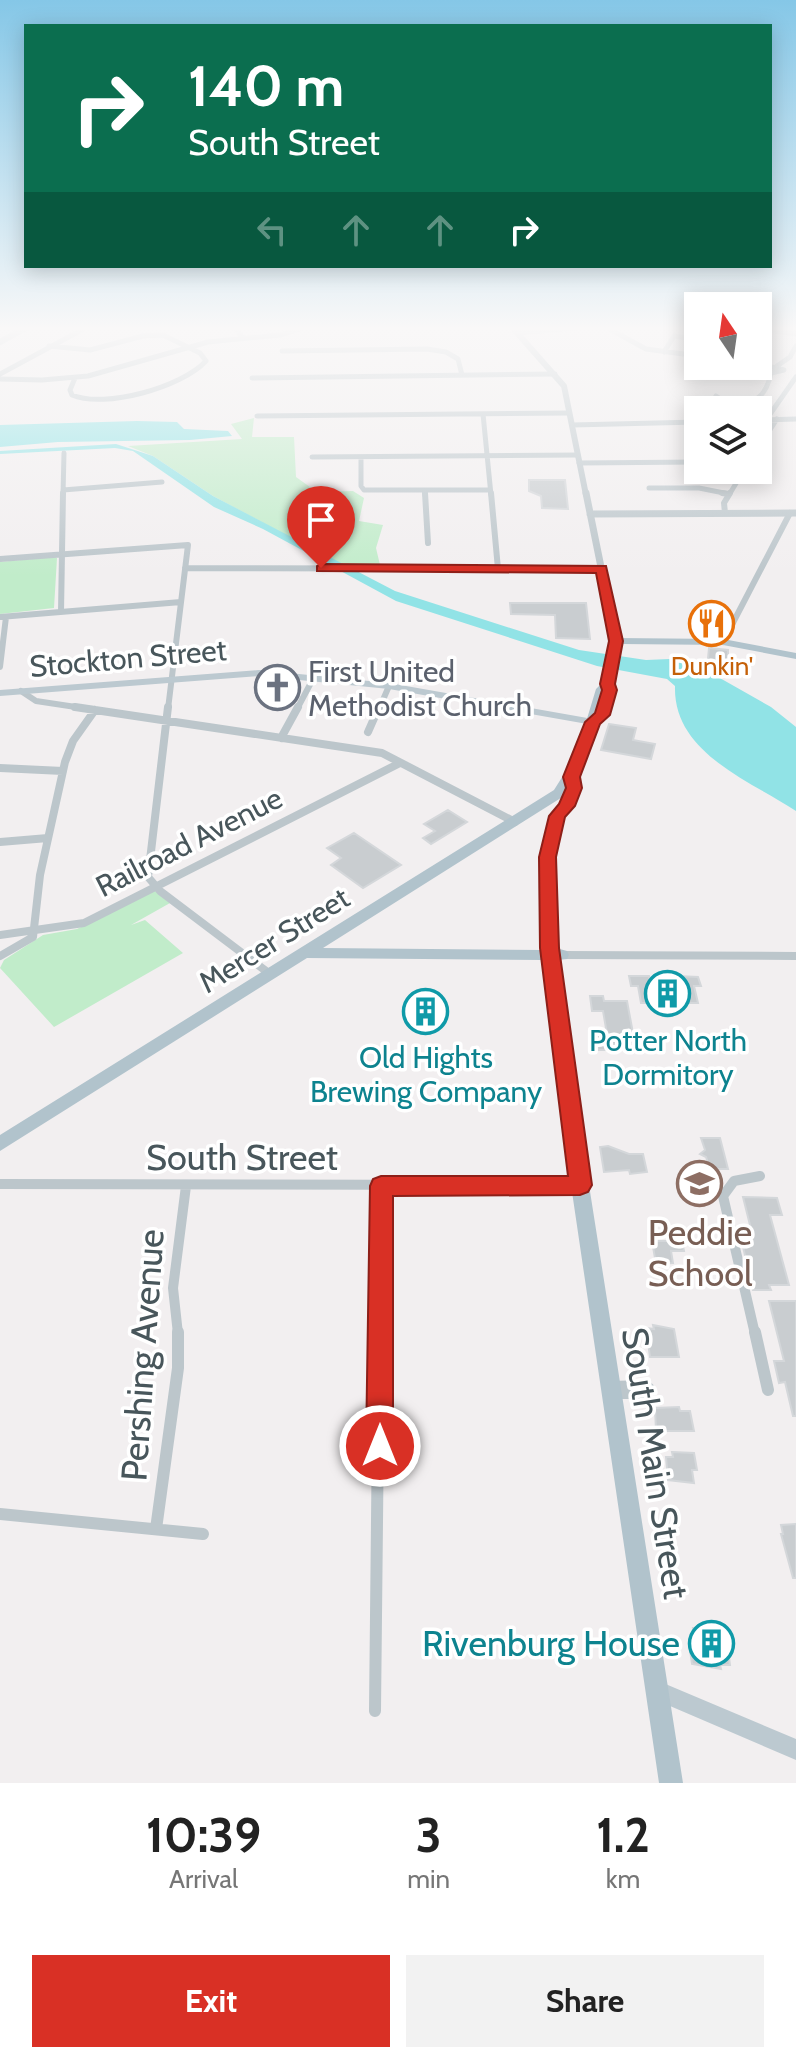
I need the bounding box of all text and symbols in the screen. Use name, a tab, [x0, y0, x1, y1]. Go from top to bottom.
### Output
text: 140 m	[188, 52, 344, 120]
icon: right	[56, 56, 160, 160]
text: South Street	[188, 120, 380, 164]
icon: left	[250, 208, 294, 252]
icon: ahead	[334, 208, 378, 252]
icon: ahead	[418, 208, 462, 252]
icon: right	[502, 208, 546, 252]
north arrow	[684, 292, 772, 380]
map controls	[684, 292, 772, 484]
button: layers	[684, 396, 772, 484]
pin	[287, 486, 355, 568]
icon: arrive	[299, 498, 343, 542]
restaurant icon: Dunkin'	[688, 599, 736, 647]
street label: Stockton Street	[28, 631, 228, 685]
place label: Dunkin'	[671, 650, 753, 682]
place label: First United Methodist Church	[308, 653, 532, 724]
church icon: First United Methodist Church	[253, 664, 301, 712]
street label: Railroad Avenue	[90, 779, 288, 905]
street label: Mercer Street	[192, 879, 356, 1001]
building icon: Potter North Dormitory	[644, 970, 692, 1018]
building icon: Old Hights Brewing Company	[402, 987, 450, 1035]
place label: Potter North Dormitory	[589, 1022, 747, 1093]
place label: Old Hights Brewing Company	[310, 1039, 542, 1110]
street label: South Street	[146, 1135, 338, 1179]
school or university icon: Peddie School	[676, 1159, 724, 1207]
place label: Peddie School	[648, 1210, 753, 1295]
street label: Pershing Avenue	[111, 1228, 173, 1482]
street label: South Main Street	[613, 1324, 699, 1602]
position arrow	[338, 1404, 422, 1488]
building icon: Rivenburg House	[687, 1619, 735, 1667]
place label: Rivenburg House	[422, 1621, 680, 1665]
text: 10:39	[146, 1806, 261, 1864]
text: 3	[416, 1806, 442, 1864]
text: 1.2	[596, 1806, 650, 1864]
text: Arrival	[169, 1863, 238, 1895]
text: min	[407, 1863, 450, 1895]
text: km	[606, 1863, 640, 1895]
button: Exit	[32, 1955, 390, 2047]
button: Share	[406, 1955, 764, 2047]

